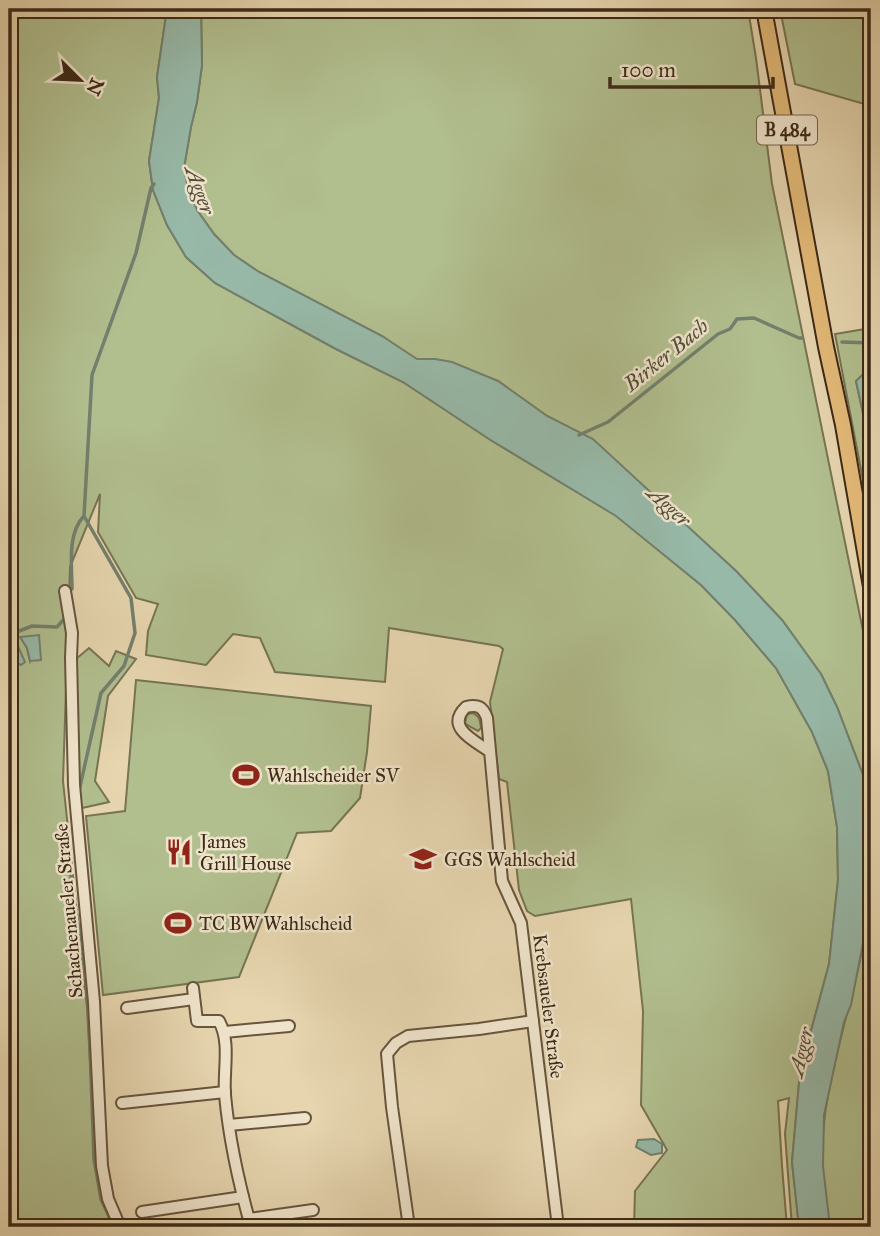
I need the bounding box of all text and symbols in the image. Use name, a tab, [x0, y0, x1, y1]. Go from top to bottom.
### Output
north arrow	[46, 46, 116, 116]
scale bar	[610, 46, 773, 90]
text: 100 m	[621, 57, 676, 83]
text: N	[81, 75, 109, 99]
road number: B 484	[757, 116, 817, 145]
water label: Agger	[179, 160, 221, 219]
water label: Birker Bach	[618, 313, 714, 398]
water label: Agger	[640, 478, 697, 533]
sports icon: Wahlscheider SV	[231, 760, 261, 790]
place label: Wahlscheider SV	[267, 764, 400, 787]
street label: Schachenaueler Straße	[49, 823, 88, 999]
place label: James Grill House	[198, 830, 292, 875]
restaurant icon: James Grill House	[164, 837, 194, 867]
school or university icon: GGS Wahlscheid	[408, 844, 438, 874]
place label: GGS Wahlscheid	[444, 848, 576, 871]
sports icon: TC BW Wahlscheid	[163, 908, 193, 938]
place label: TC BW Wahlscheid	[199, 912, 353, 935]
street label: Krebsaueler Straße	[528, 933, 569, 1080]
water label: Agger	[782, 1023, 820, 1081]

